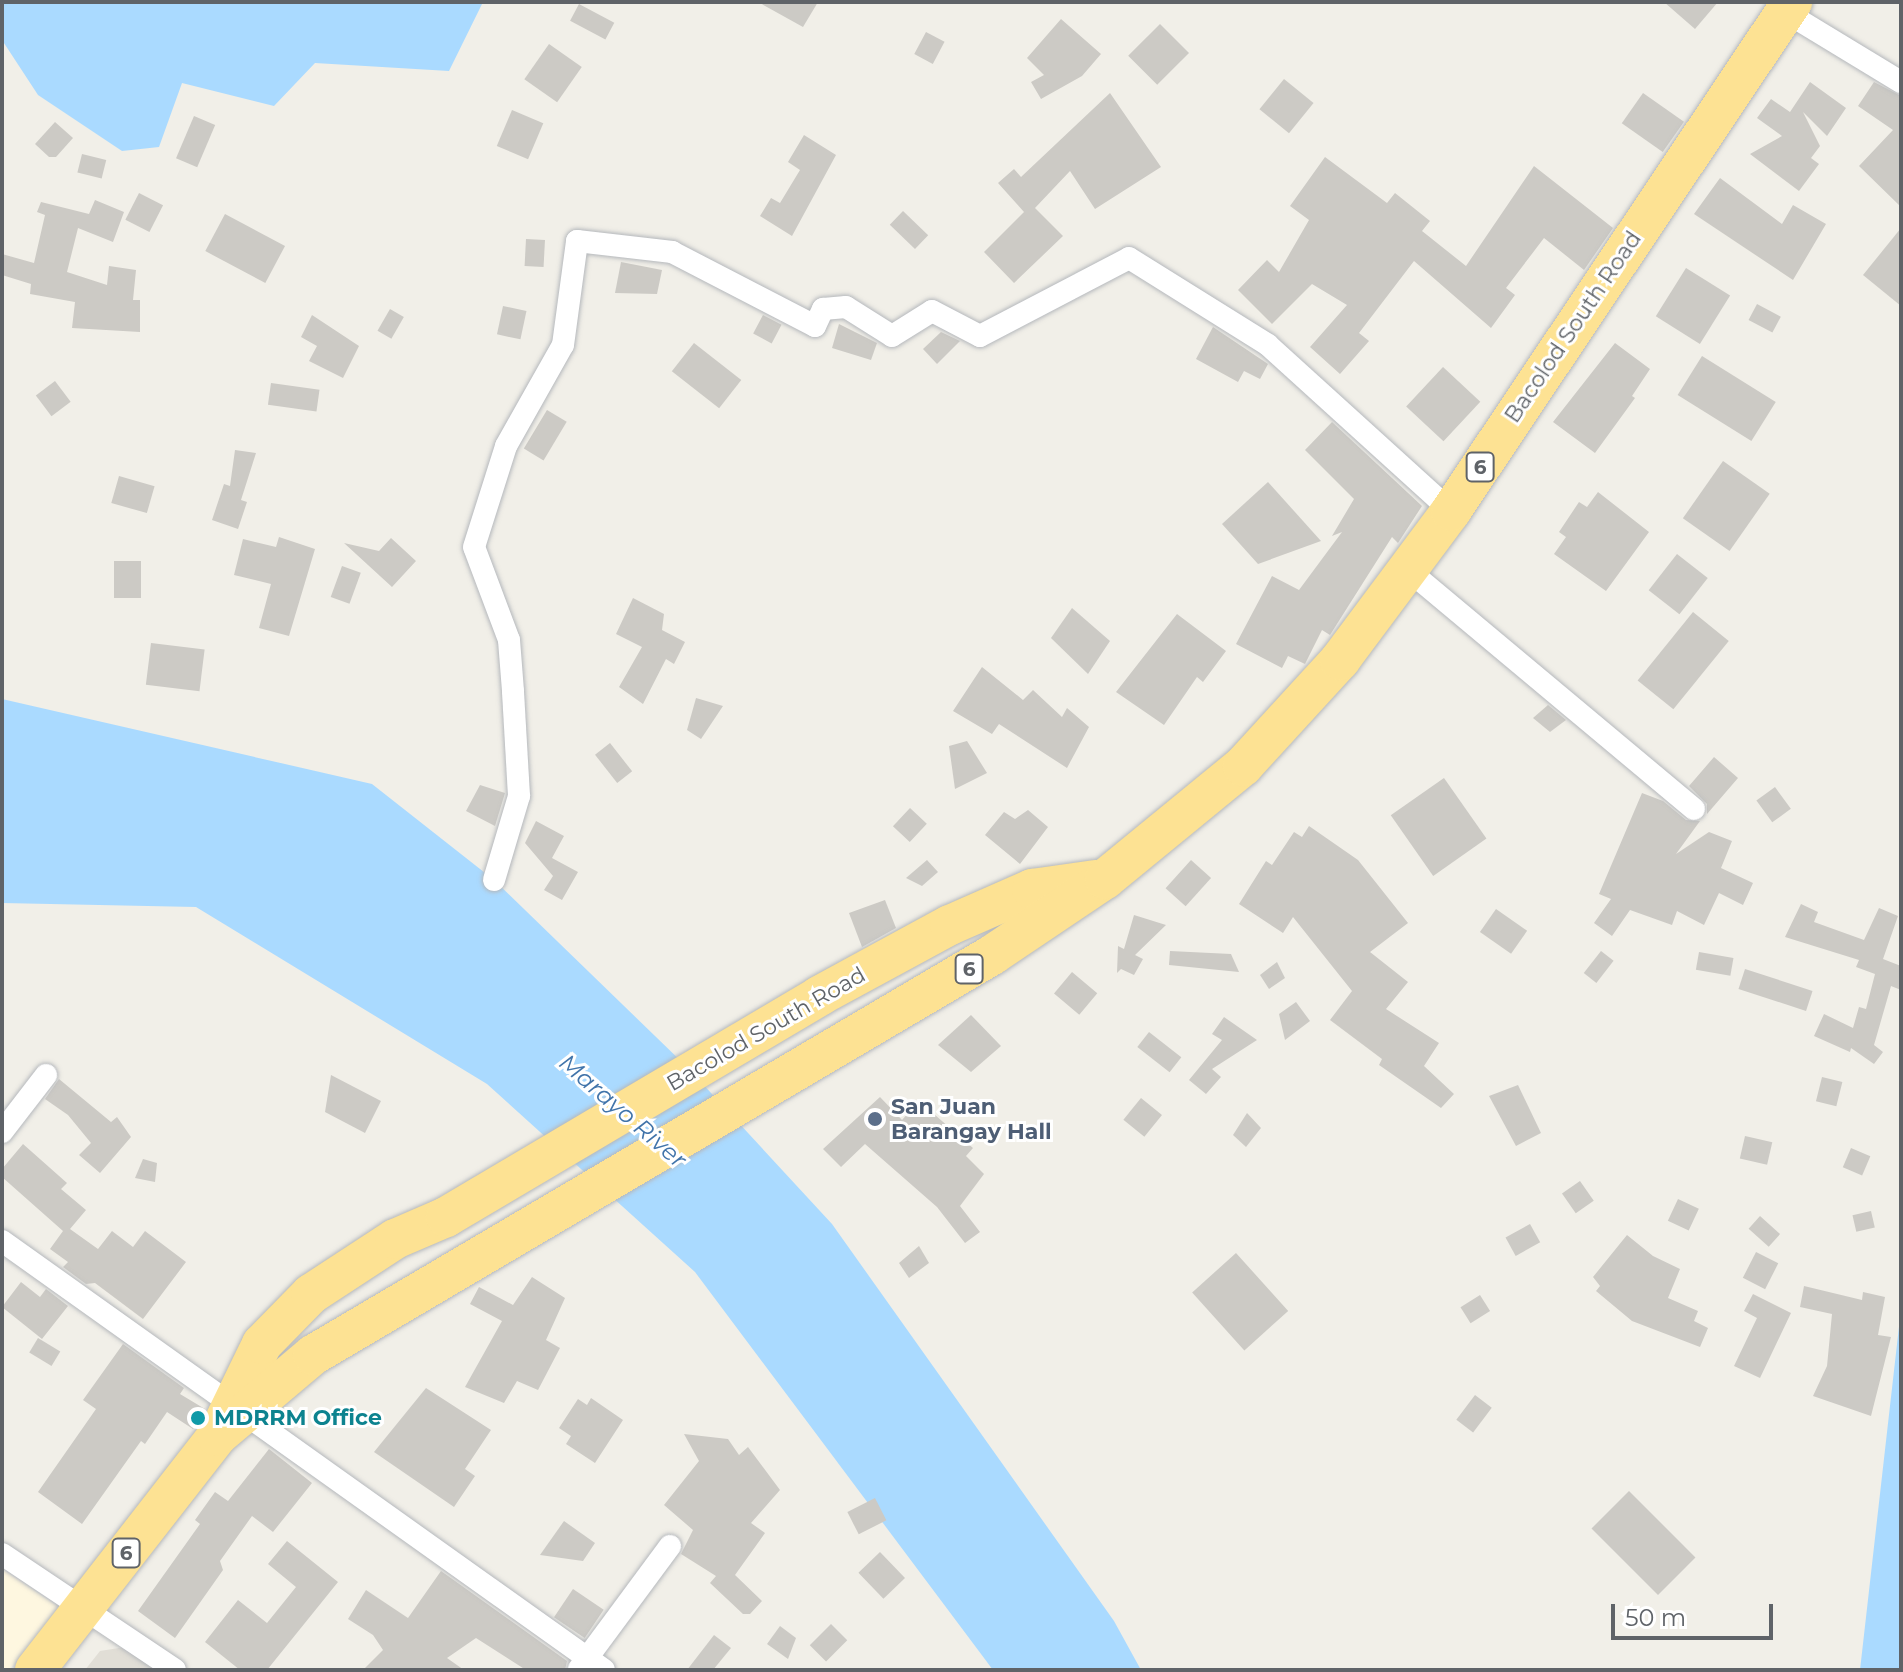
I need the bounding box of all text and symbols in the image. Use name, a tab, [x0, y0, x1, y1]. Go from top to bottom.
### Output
street label: Bacolod South Road	[1499, 226, 1647, 428]
road number: 6	[1464, 451, 1496, 483]
road number: 6	[953, 953, 985, 985]
street label: Bacolod South Road	[662, 961, 870, 1097]
water label: Marayo River	[553, 1048, 693, 1174]
place label: San Juan Barangay Hall	[891, 1093, 1052, 1144]
marker: San Juan Barangay Hall	[866, 1110, 884, 1128]
place label: MDRRM Office	[214, 1405, 382, 1431]
marker: MDRRM Office	[189, 1409, 207, 1427]
road number: 6	[110, 1537, 142, 1569]
scale bar	[1615, 1588, 1777, 1638]
text: 50 m	[1625, 1603, 1686, 1632]

